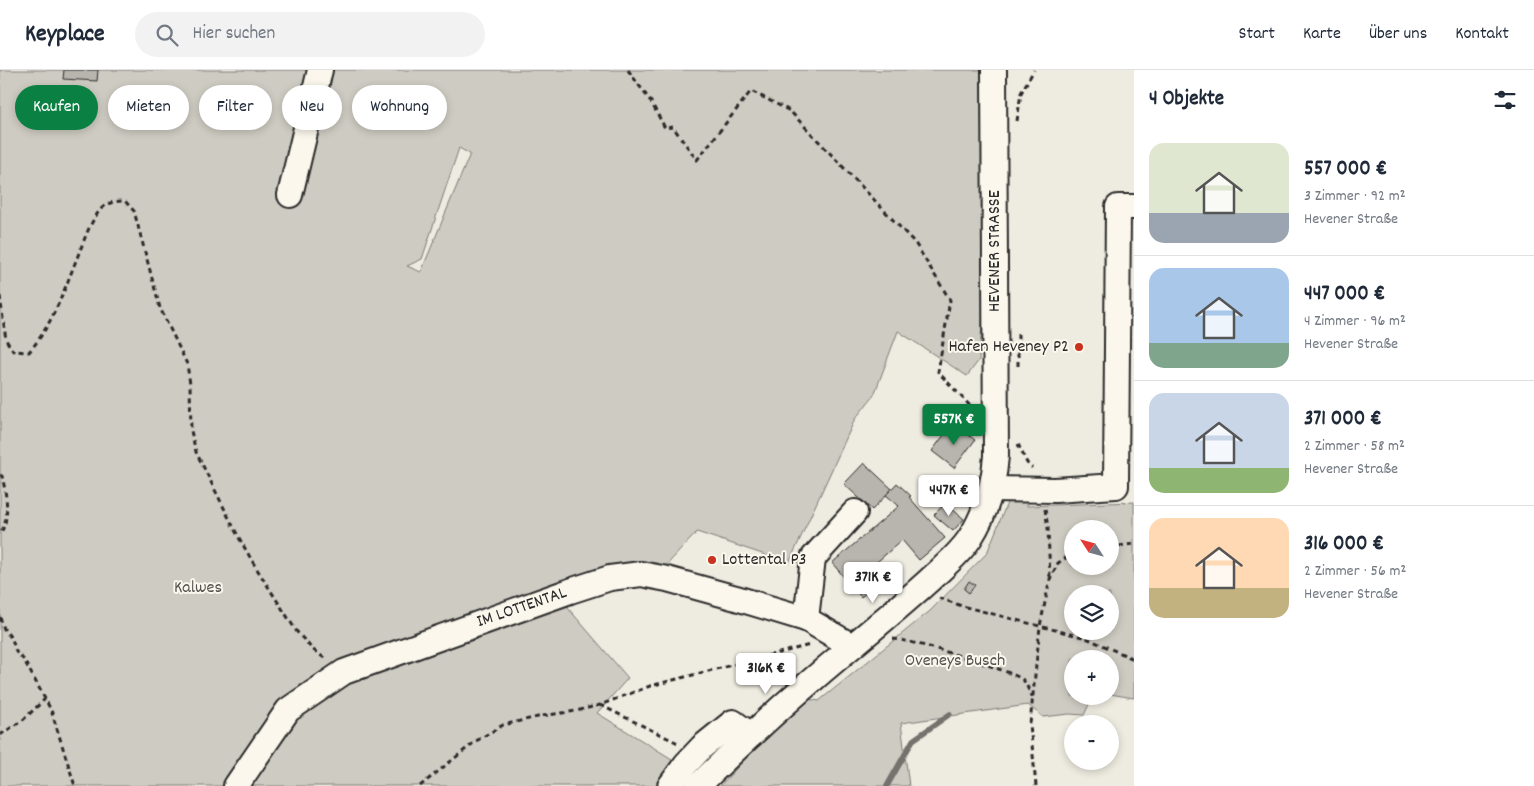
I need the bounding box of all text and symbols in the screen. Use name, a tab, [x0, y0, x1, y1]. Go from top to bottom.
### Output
search box	[135, 12, 485, 57]
text: Keyplace	[25, 18, 105, 52]
icon: search	[153, 21, 181, 49]
text: Hier suchen	[193, 21, 275, 48]
text: Start	[1239, 22, 1275, 47]
text: Karte	[1303, 22, 1341, 47]
text: Über uns	[1369, 22, 1427, 47]
text: Kontakt	[1455, 22, 1509, 47]
chip: Kaufen	[15, 85, 98, 130]
chip: Mieten	[108, 85, 189, 130]
chip: Filter	[199, 85, 272, 130]
chip: Neu	[282, 85, 342, 130]
chip: Wohnung	[352, 85, 447, 130]
text: 4 Objekte	[1149, 85, 1224, 115]
icon: filters	[1491, 86, 1519, 114]
text: 557 000 €	[1304, 155, 1387, 185]
icon: home	[1189, 163, 1249, 223]
text: 3 Zimmer · 92 m²	[1304, 185, 1406, 208]
street label: HEVENER STRASSE	[983, 190, 1008, 312]
text: Hevener Straße	[1304, 208, 1398, 231]
text: 447 000 €	[1304, 280, 1385, 310]
icon: home	[1189, 288, 1249, 348]
text: 4 Zimmer · 96 m²	[1304, 310, 1406, 333]
text: Hevener Straße	[1304, 333, 1398, 356]
place label: Hafen Heveney P2	[948, 335, 1069, 360]
marker: Hafen Heveney P2	[1073, 341, 1085, 353]
pin: 557K €	[913, 404, 995, 446]
text: 371 000 €	[1304, 405, 1382, 435]
text: 557K €	[934, 408, 974, 431]
icon: home	[1189, 413, 1249, 473]
text: 2 Zimmer · 58 m²	[1304, 435, 1405, 458]
text: Hevener Straße	[1304, 458, 1398, 481]
pin: 447K €	[908, 474, 990, 517]
text: 447K €	[929, 479, 969, 502]
north arrow	[1064, 520, 1119, 575]
map controls	[1064, 520, 1119, 770]
text: 316 000 €	[1304, 530, 1384, 560]
icon: home	[1189, 538, 1249, 598]
place label: Lottental P3	[722, 548, 807, 573]
marker: Lottental P3	[706, 554, 718, 566]
text: 2 Zimmer · 56 m²	[1304, 560, 1406, 583]
pin: 371K €	[832, 562, 914, 604]
text: 371K €	[855, 566, 891, 589]
park label: Kalwes	[174, 576, 222, 601]
street label: IM LOTTENTAL	[474, 581, 571, 635]
text: Hevener Straße	[1304, 583, 1398, 606]
button: layers	[1064, 585, 1119, 640]
park label: Oveneys Busch	[905, 649, 1005, 674]
button: +	[1064, 650, 1119, 705]
pin: 316K €	[725, 652, 807, 695]
text: 316K €	[747, 657, 785, 680]
button: −	[1064, 715, 1119, 770]

